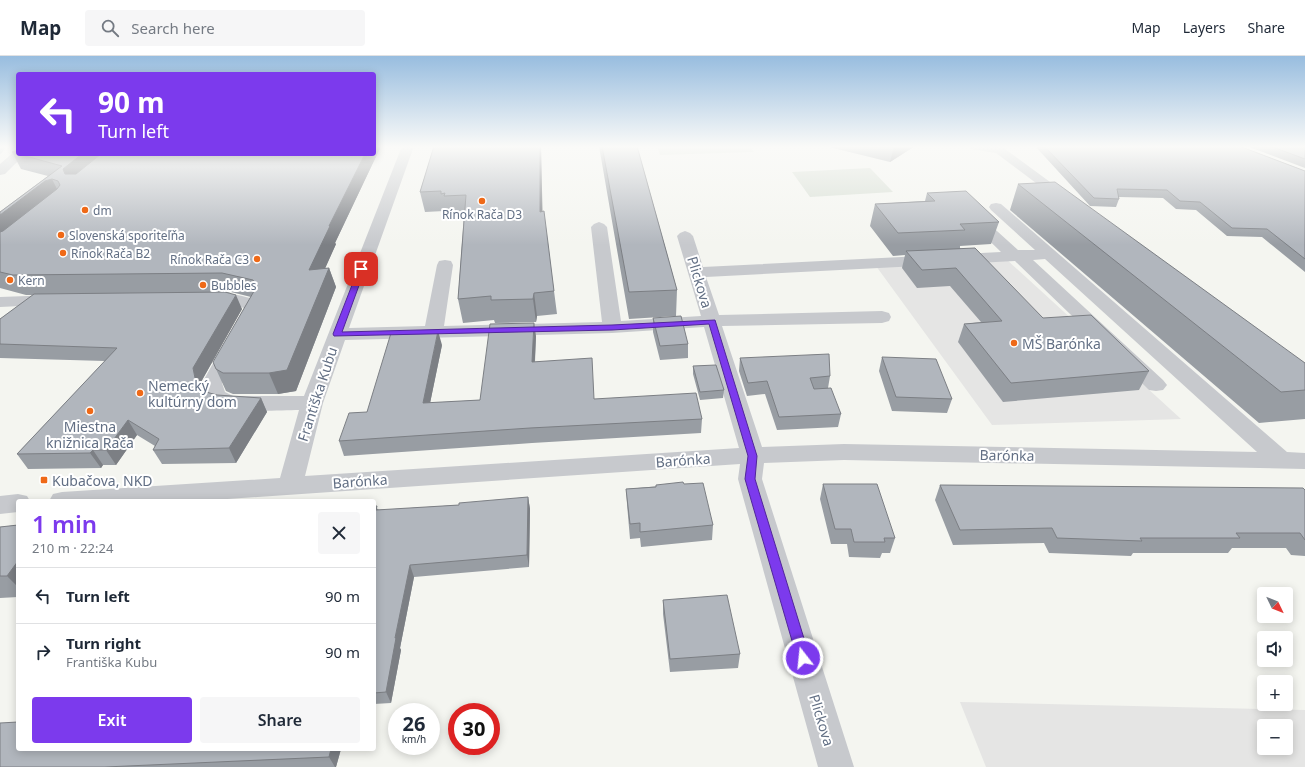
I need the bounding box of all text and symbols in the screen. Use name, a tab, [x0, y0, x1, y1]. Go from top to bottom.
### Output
search box	[85, 10, 365, 46]
text: Map	[20, 15, 61, 41]
icon: search	[99, 17, 121, 39]
text: Search here	[131, 18, 215, 38]
text: Map	[1132, 18, 1161, 37]
text: Layers	[1183, 18, 1225, 37]
text: Share	[1247, 18, 1285, 37]
text: 90 m	[98, 83, 165, 121]
icon: left	[32, 88, 84, 140]
text: Turn left	[98, 119, 169, 143]
marker: Rínok Rača D3	[477, 196, 487, 206]
place label: dm	[93, 202, 112, 219]
marker: dm	[80, 205, 90, 215]
place label: Rínok Rača D3	[442, 206, 522, 223]
place label: Slovenská sporiteľňa	[69, 227, 185, 244]
marker: Slovenská sporiteľňa	[56, 230, 66, 240]
place label: Rínok Rača B2	[71, 245, 150, 262]
marker: Rínok Rača B2	[58, 248, 68, 258]
place label: Rínok Rača C3	[170, 251, 249, 268]
pin	[344, 252, 378, 286]
marker: Rínok Rača C3	[252, 254, 262, 264]
street label: Plickova	[683, 254, 717, 310]
icon: arrive	[350, 258, 372, 280]
place label: Kern	[18, 272, 45, 289]
marker: Kern	[5, 275, 15, 285]
place label: Bubbles	[211, 277, 257, 294]
marker: Bubbles	[198, 280, 208, 290]
place label: MŠ Barónka	[1022, 334, 1101, 353]
marker: MŠ Barónka	[1009, 338, 1019, 348]
street label: Františka Kubu	[293, 344, 341, 444]
place label: Nemecký kultúrny dom	[148, 376, 237, 411]
marker: Nemecký kultúrny dom	[135, 388, 145, 398]
marker: Miestna knižnica Rača	[85, 406, 95, 416]
place label: Miestna knižnica Rača	[46, 417, 134, 452]
street label: Barónka	[979, 445, 1035, 465]
street label: Barónka	[655, 449, 711, 471]
street label: Barónka	[332, 470, 388, 492]
place label: Kubačova, NKD	[52, 471, 153, 490]
marker: Kubačova, NKD	[39, 475, 49, 485]
text: 1 min	[32, 507, 97, 540]
button: close	[318, 512, 360, 554]
text: 210 m · 22:24	[32, 539, 113, 557]
icon: left	[32, 585, 54, 607]
text: Turn left	[66, 586, 130, 606]
text: 90 m	[325, 586, 360, 606]
north arrow	[1257, 587, 1293, 623]
map controls	[1257, 587, 1293, 755]
button: sound	[1257, 631, 1293, 667]
text: Turn right	[66, 633, 141, 653]
position arrow	[782, 637, 824, 679]
icon: right	[32, 641, 54, 663]
text: 90 m	[325, 642, 360, 662]
text: Františka Kubu	[66, 653, 157, 671]
button: +	[1257, 675, 1293, 711]
street label: Plickova	[805, 692, 839, 748]
button: Exit	[32, 697, 192, 743]
button: Share	[200, 697, 360, 743]
speed limit sign: 30	[448, 703, 500, 755]
text: 26	[403, 710, 425, 737]
button: −	[1257, 719, 1293, 755]
text: km/h	[402, 732, 426, 746]

